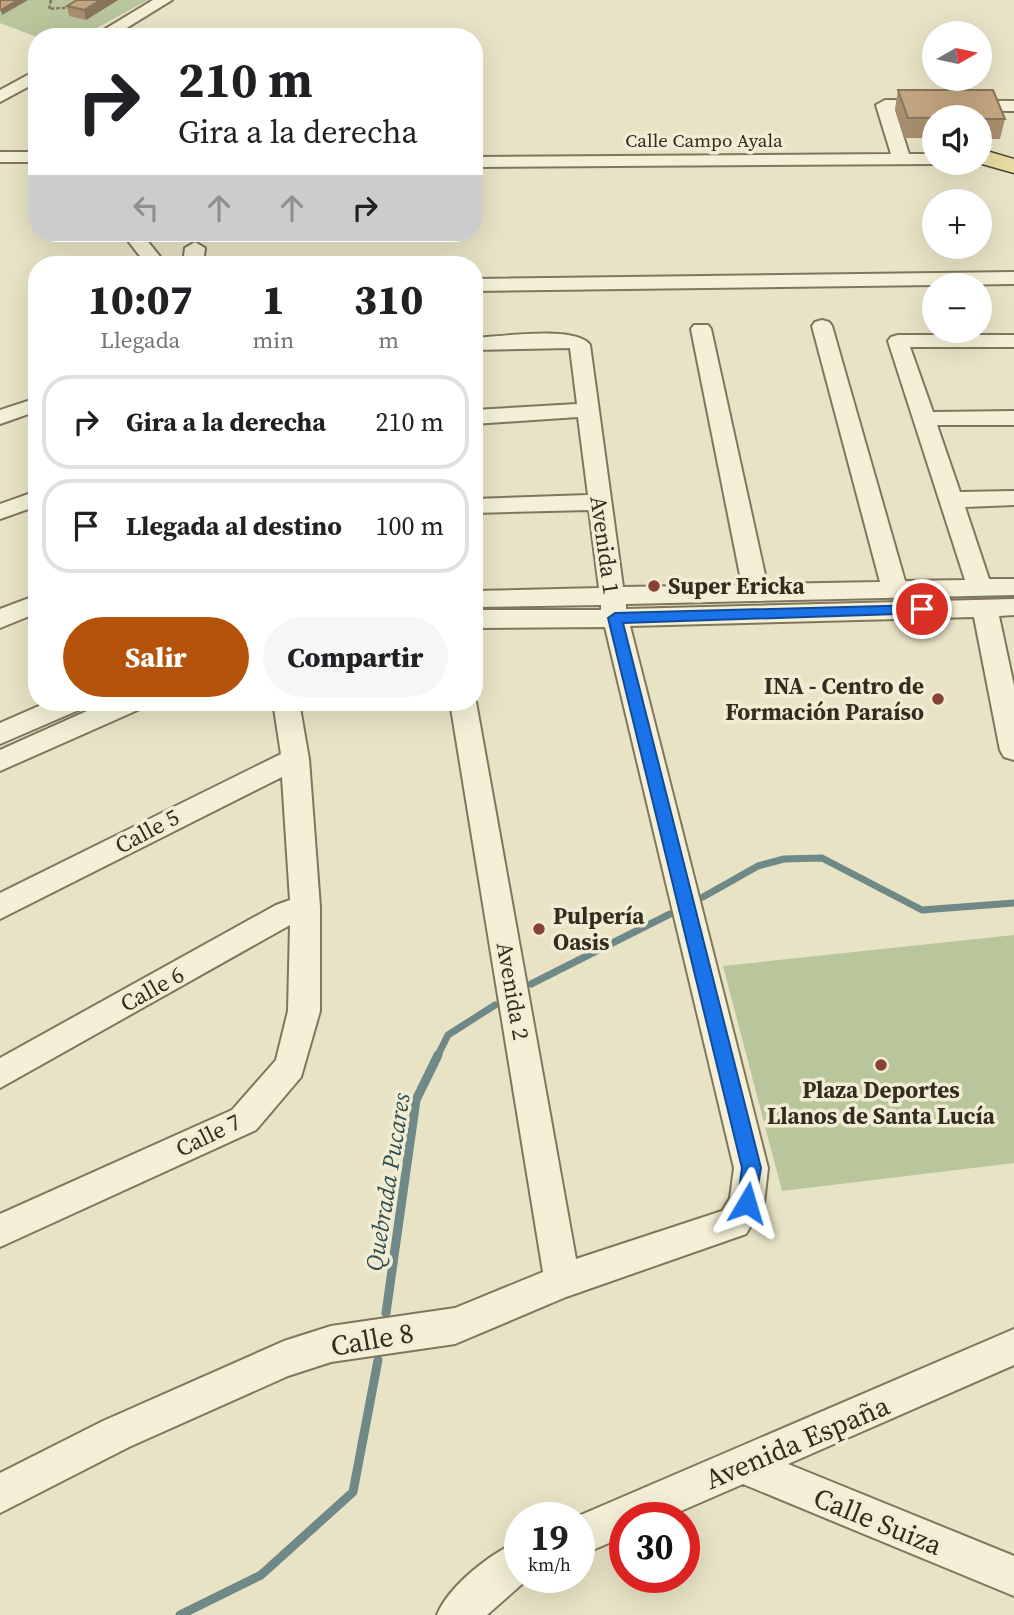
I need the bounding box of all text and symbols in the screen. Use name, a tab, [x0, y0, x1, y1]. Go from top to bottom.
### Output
north arrow	[922, 21, 992, 91]
map controls	[922, 21, 992, 343]
text: 210 m	[178, 46, 313, 113]
icon: right	[63, 56, 154, 147]
button: sound	[922, 105, 992, 175]
text: Gira a la derecha	[178, 110, 418, 154]
street label: Calle Campo Ayala	[625, 127, 783, 153]
icon: left	[127, 189, 165, 227]
icon: ahead	[200, 189, 238, 227]
icon: ahead	[273, 189, 311, 227]
icon: right	[346, 189, 384, 227]
button: +	[922, 189, 992, 259]
text: 10:07	[88, 270, 193, 328]
text: 1	[262, 270, 285, 328]
text: 310	[354, 270, 423, 328]
button: −	[922, 273, 992, 343]
text: Llegada	[100, 324, 180, 356]
text: min	[253, 324, 294, 356]
text: m	[378, 324, 399, 356]
icon: right	[67, 403, 105, 441]
text: Gira a la derecha	[126, 404, 326, 440]
text: 210 m	[376, 404, 444, 440]
street label: Avenida 1	[582, 494, 628, 596]
icon: arrive	[67, 507, 105, 545]
text: Llegada al destino	[126, 508, 342, 544]
text: 100 m	[376, 508, 444, 544]
place label: Super Ericka	[668, 570, 805, 602]
marker: Super Ericka	[646, 578, 662, 594]
pin	[892, 579, 952, 639]
icon: arrive	[903, 590, 941, 628]
button: Salir	[63, 617, 249, 697]
button: Compartir	[263, 617, 448, 697]
place label: INA - Centro de Formación Paraíso	[725, 670, 924, 728]
marker: INA - Centro de Formación Paraíso	[930, 691, 946, 707]
street label: Calle 5	[109, 801, 185, 861]
place label: Pulpería Oasis	[553, 900, 645, 958]
marker: Pulpería Oasis	[531, 921, 547, 937]
street label: Avenida 2	[489, 939, 537, 1043]
street label: Calle 6	[114, 958, 190, 1020]
marker: Plaza Deportes Llanos de Santa Lucía	[873, 1057, 889, 1073]
place label: Plaza Deportes Llanos de Santa Lucía	[767, 1074, 996, 1132]
water label: Quebrada Pucares	[357, 1090, 418, 1273]
street label: Calle 7	[170, 1106, 246, 1164]
position arrow	[710, 1166, 784, 1240]
street label: Calle 8	[328, 1313, 416, 1365]
street label: Avenida España	[699, 1386, 896, 1498]
street label: Calle Suiza	[808, 1478, 948, 1564]
speed limit sign: 30	[609, 1502, 700, 1593]
text: 19	[531, 1514, 568, 1562]
text: km/h	[528, 1552, 571, 1577]

